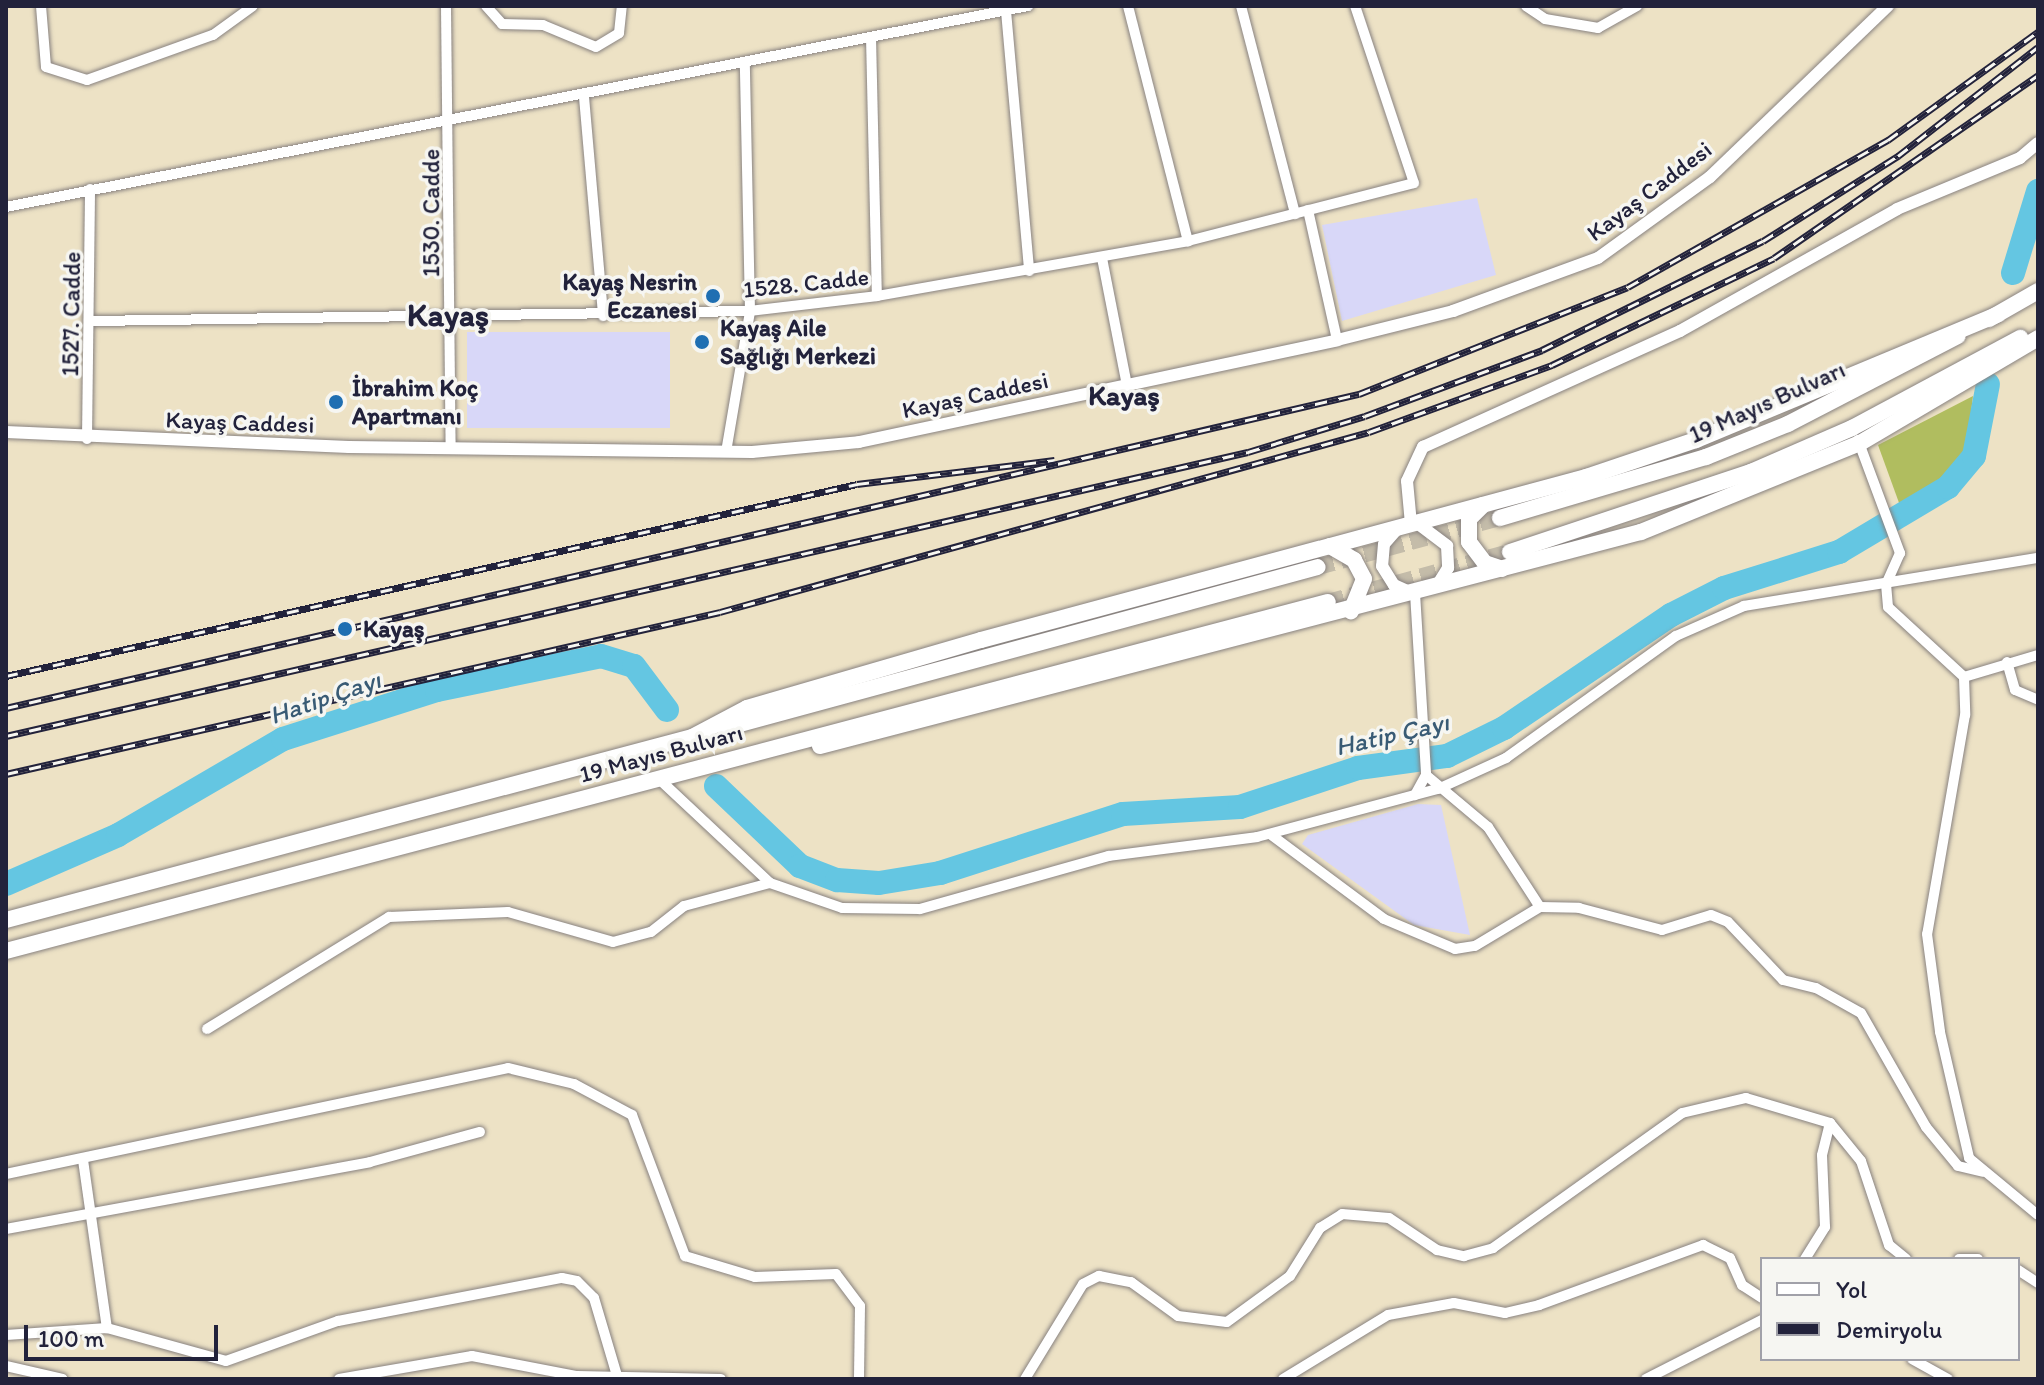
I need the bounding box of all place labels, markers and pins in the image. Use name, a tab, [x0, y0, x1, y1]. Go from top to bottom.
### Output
place label: Kayaş Nesrin Eczanesi	[563, 268, 697, 324]
marker: Kayaş Nesrin Eczanesi	[704, 287, 722, 305]
place label: Kayaş Aile Sağlığı Merkezi	[720, 314, 876, 370]
marker: Kayaş Aile Sağlığı Merkezi	[691, 331, 713, 353]
place label: İbrahim Koç Apartmanı	[352, 374, 478, 430]
marker: İbrahim Koç Apartmanı	[327, 393, 345, 411]
place label: Kayaş	[363, 615, 424, 643]
marker: Kayaş	[334, 618, 356, 640]

